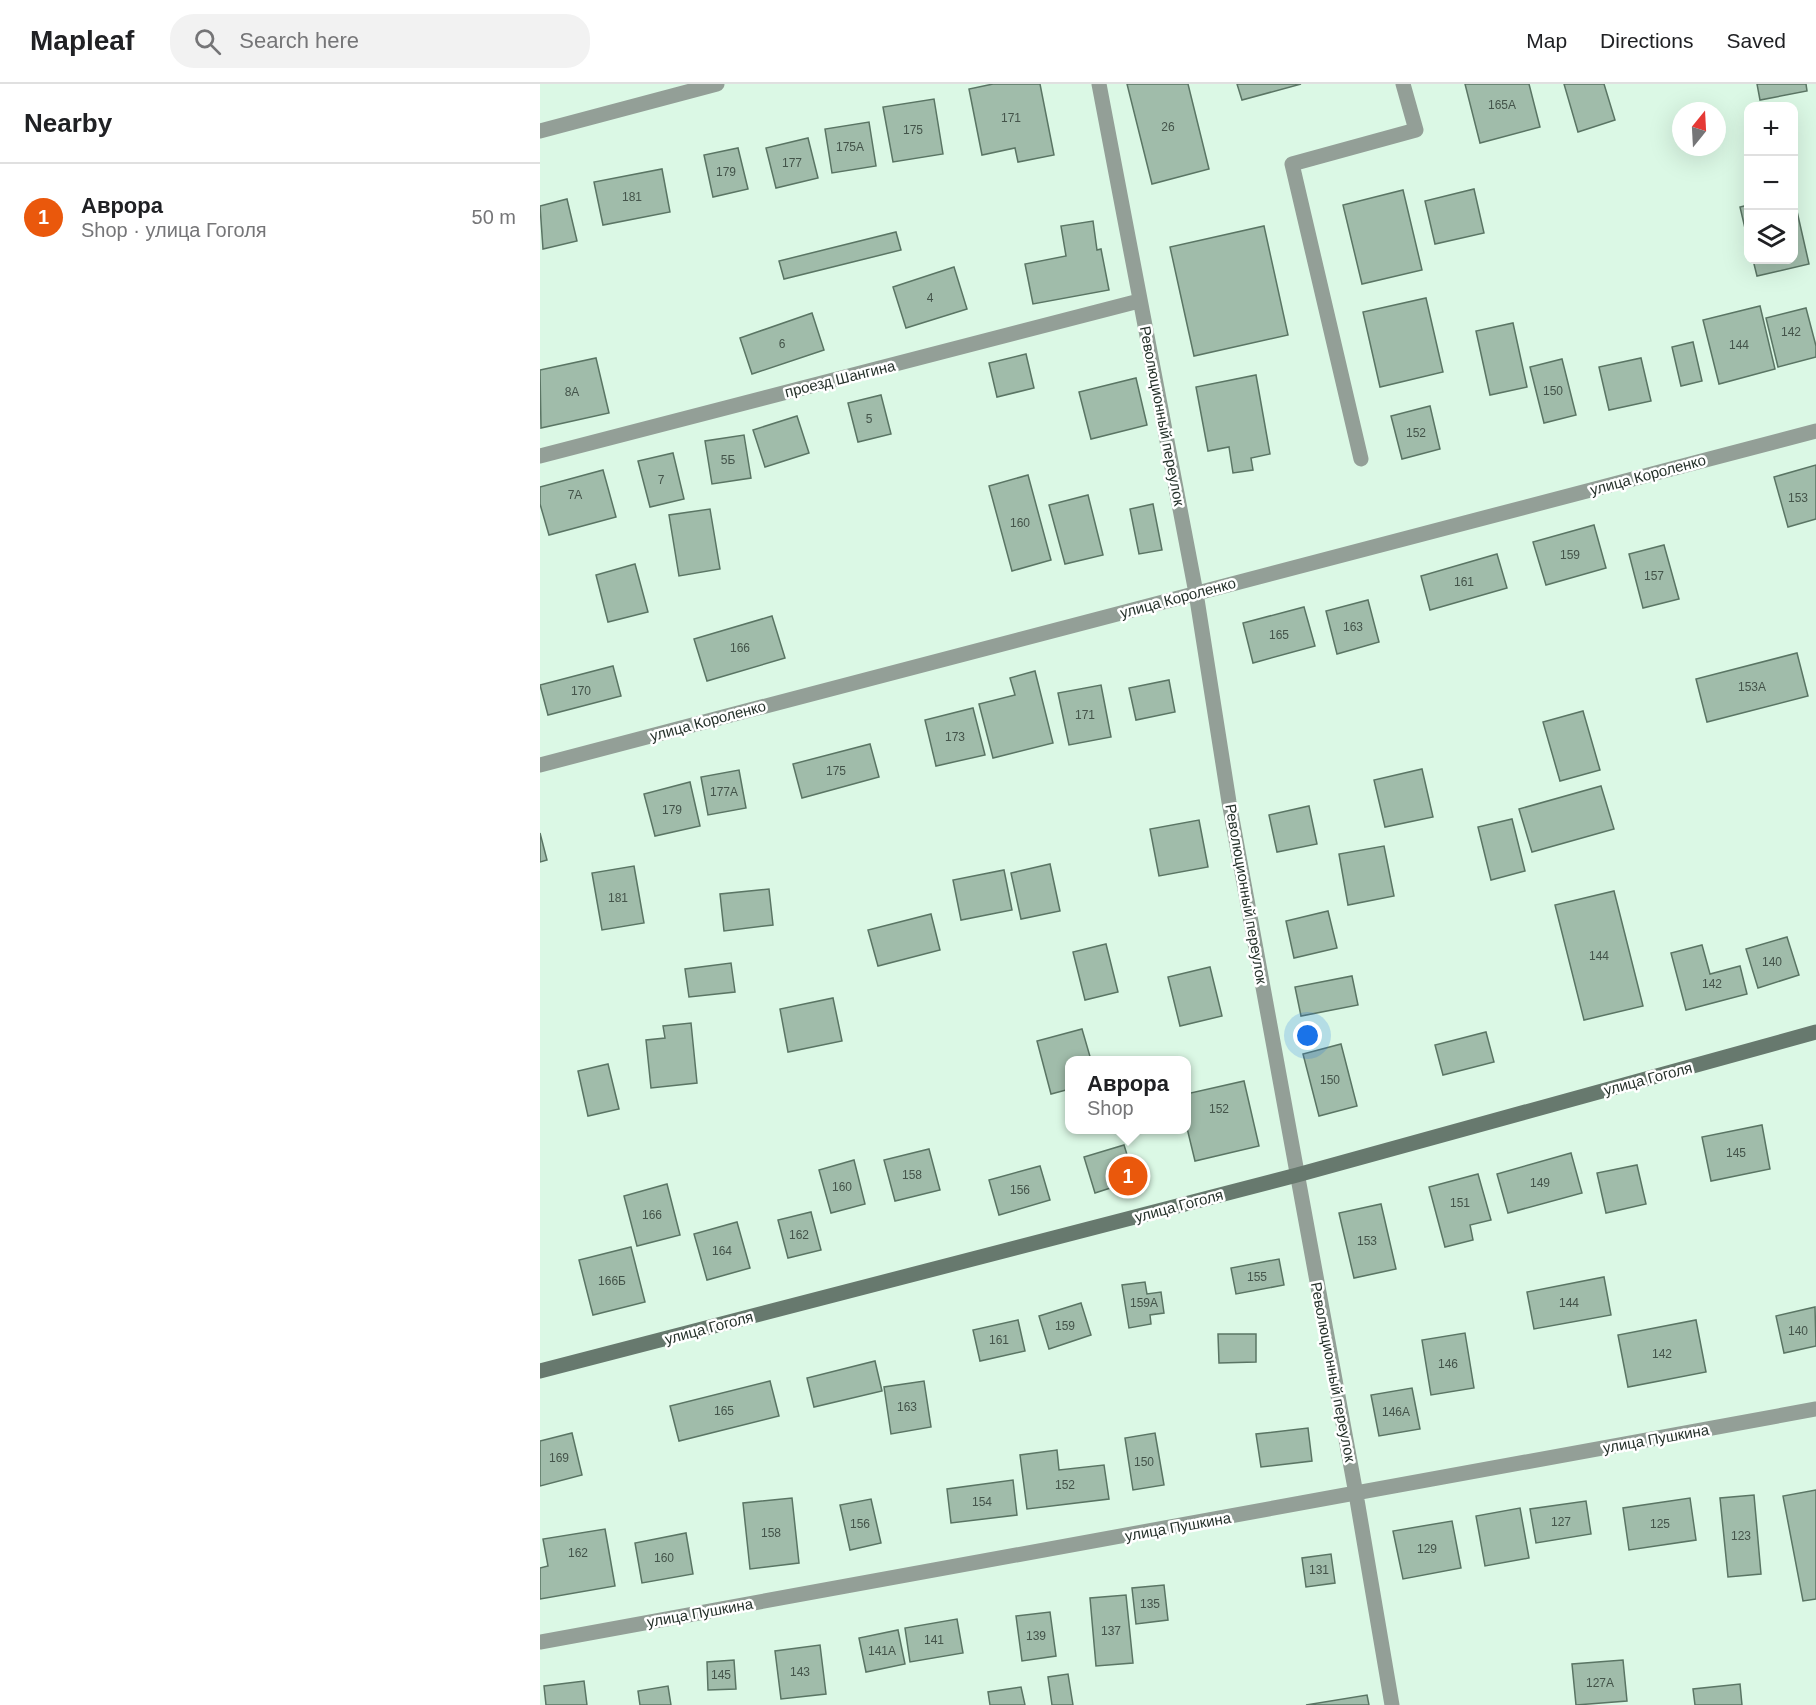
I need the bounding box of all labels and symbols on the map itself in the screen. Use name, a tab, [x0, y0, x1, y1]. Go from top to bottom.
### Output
house number: 165А	[1488, 98, 1516, 112]
north arrow	[1672, 102, 1726, 156]
house number: 171	[1001, 111, 1021, 125]
house number: 26	[1161, 120, 1175, 134]
house number: 175	[903, 123, 923, 137]
house number: 175А	[836, 140, 864, 154]
house number: 177	[782, 156, 802, 170]
house number: 179	[716, 165, 736, 179]
house number: 181	[622, 190, 642, 204]
house number: 4	[927, 291, 934, 305]
street label: Революционный переулок	[1137, 325, 1188, 508]
house number: 142	[1781, 325, 1801, 339]
house number: 6	[779, 337, 786, 351]
house number: 144	[1729, 338, 1749, 352]
street label: проезд Шангина	[783, 356, 897, 400]
house number: 150	[1543, 384, 1563, 398]
house number: 8А	[565, 385, 579, 399]
house number: 5	[866, 412, 873, 426]
house number: 152	[1406, 426, 1426, 440]
street label: улица Короленко	[1588, 451, 1708, 498]
house number: 5Б	[721, 453, 735, 467]
house number: 7	[658, 473, 665, 487]
house number: 7А	[568, 488, 582, 502]
house number: 153	[1788, 491, 1808, 505]
house number: 160	[1010, 516, 1030, 530]
house number: 159	[1560, 548, 1580, 562]
house number: 157	[1644, 569, 1664, 583]
street label: улица Короленко	[1118, 574, 1238, 621]
house number: 161	[1454, 575, 1474, 589]
house number: 163	[1343, 620, 1363, 634]
house number: 165	[1269, 628, 1289, 642]
house number: 166	[730, 641, 750, 655]
house number: 153А	[1738, 680, 1766, 694]
house number: 170	[571, 684, 591, 698]
street label: улица Короленко	[648, 697, 768, 744]
house number: 171	[1075, 708, 1095, 722]
house number: 173	[945, 730, 965, 744]
house number: 175	[826, 764, 846, 778]
house number: 177А	[710, 785, 738, 799]
street label: Революционный переулок	[1222, 802, 1271, 986]
house number: 179	[662, 803, 682, 817]
house number: 181	[608, 891, 628, 905]
house number: 144	[1589, 949, 1609, 963]
house number: 140	[1762, 955, 1782, 969]
house number: 142	[1702, 977, 1722, 991]
your location	[1293, 1021, 1322, 1050]
street label: улица Гоголя	[1602, 1059, 1694, 1098]
house number: 150	[1320, 1073, 1340, 1087]
house number: 152	[1209, 1102, 1229, 1116]
house number: 145	[1726, 1146, 1746, 1160]
pin: 1	[1108, 1154, 1148, 1198]
house number: 158	[902, 1168, 922, 1182]
house number: 149	[1530, 1176, 1550, 1190]
house number: 160	[832, 1180, 852, 1194]
house number: 156	[1010, 1183, 1030, 1197]
street label: улица Гоголя	[1133, 1186, 1225, 1225]
house number: 151	[1450, 1196, 1470, 1210]
house number: 166	[642, 1208, 662, 1222]
house number: 162	[789, 1228, 809, 1242]
house number: 153	[1357, 1234, 1377, 1248]
house number: 164	[712, 1244, 732, 1258]
house number: 155	[1247, 1270, 1267, 1284]
house number: 166Б	[598, 1274, 626, 1288]
street label: Революционный переулок	[1308, 1281, 1359, 1464]
house number: 159А	[1130, 1296, 1158, 1310]
house number: 144	[1559, 1296, 1579, 1310]
street label: улица Гоголя	[663, 1308, 755, 1347]
house number: 159	[1055, 1319, 1075, 1333]
house number: 140	[1788, 1324, 1808, 1338]
house number: 161	[989, 1333, 1009, 1347]
house number: 142	[1652, 1347, 1672, 1361]
house number: 146	[1438, 1357, 1458, 1371]
house number: 163	[897, 1400, 917, 1414]
house number: 165	[714, 1404, 734, 1418]
house number: 146А	[1382, 1405, 1410, 1419]
street label: улица Пушкина	[1602, 1421, 1711, 1456]
house number: 169	[549, 1451, 569, 1465]
house number: 150	[1134, 1455, 1154, 1469]
house number: 152	[1055, 1478, 1075, 1492]
house number: 154	[972, 1495, 992, 1509]
street label: улица Пушкина	[1124, 1509, 1233, 1544]
house number: 127	[1551, 1515, 1571, 1529]
house number: 156	[850, 1517, 870, 1531]
house number: 125	[1650, 1517, 1670, 1531]
house number: 158	[761, 1526, 781, 1540]
house number: 123	[1731, 1529, 1751, 1543]
house number: 129	[1417, 1542, 1437, 1556]
house number: 162	[568, 1546, 588, 1560]
house number: 160	[654, 1551, 674, 1565]
house number: 131	[1309, 1563, 1329, 1577]
street label: улица Пушкина	[646, 1595, 755, 1630]
house number: 135	[1140, 1597, 1160, 1611]
house number: 137	[1101, 1624, 1121, 1638]
house number: 139	[1026, 1629, 1046, 1643]
house number: 141	[924, 1633, 944, 1647]
house number: 141А	[868, 1644, 896, 1658]
house number: 143	[790, 1665, 810, 1679]
house number: 145	[711, 1668, 731, 1682]
house number: 127А	[1586, 1676, 1614, 1690]

